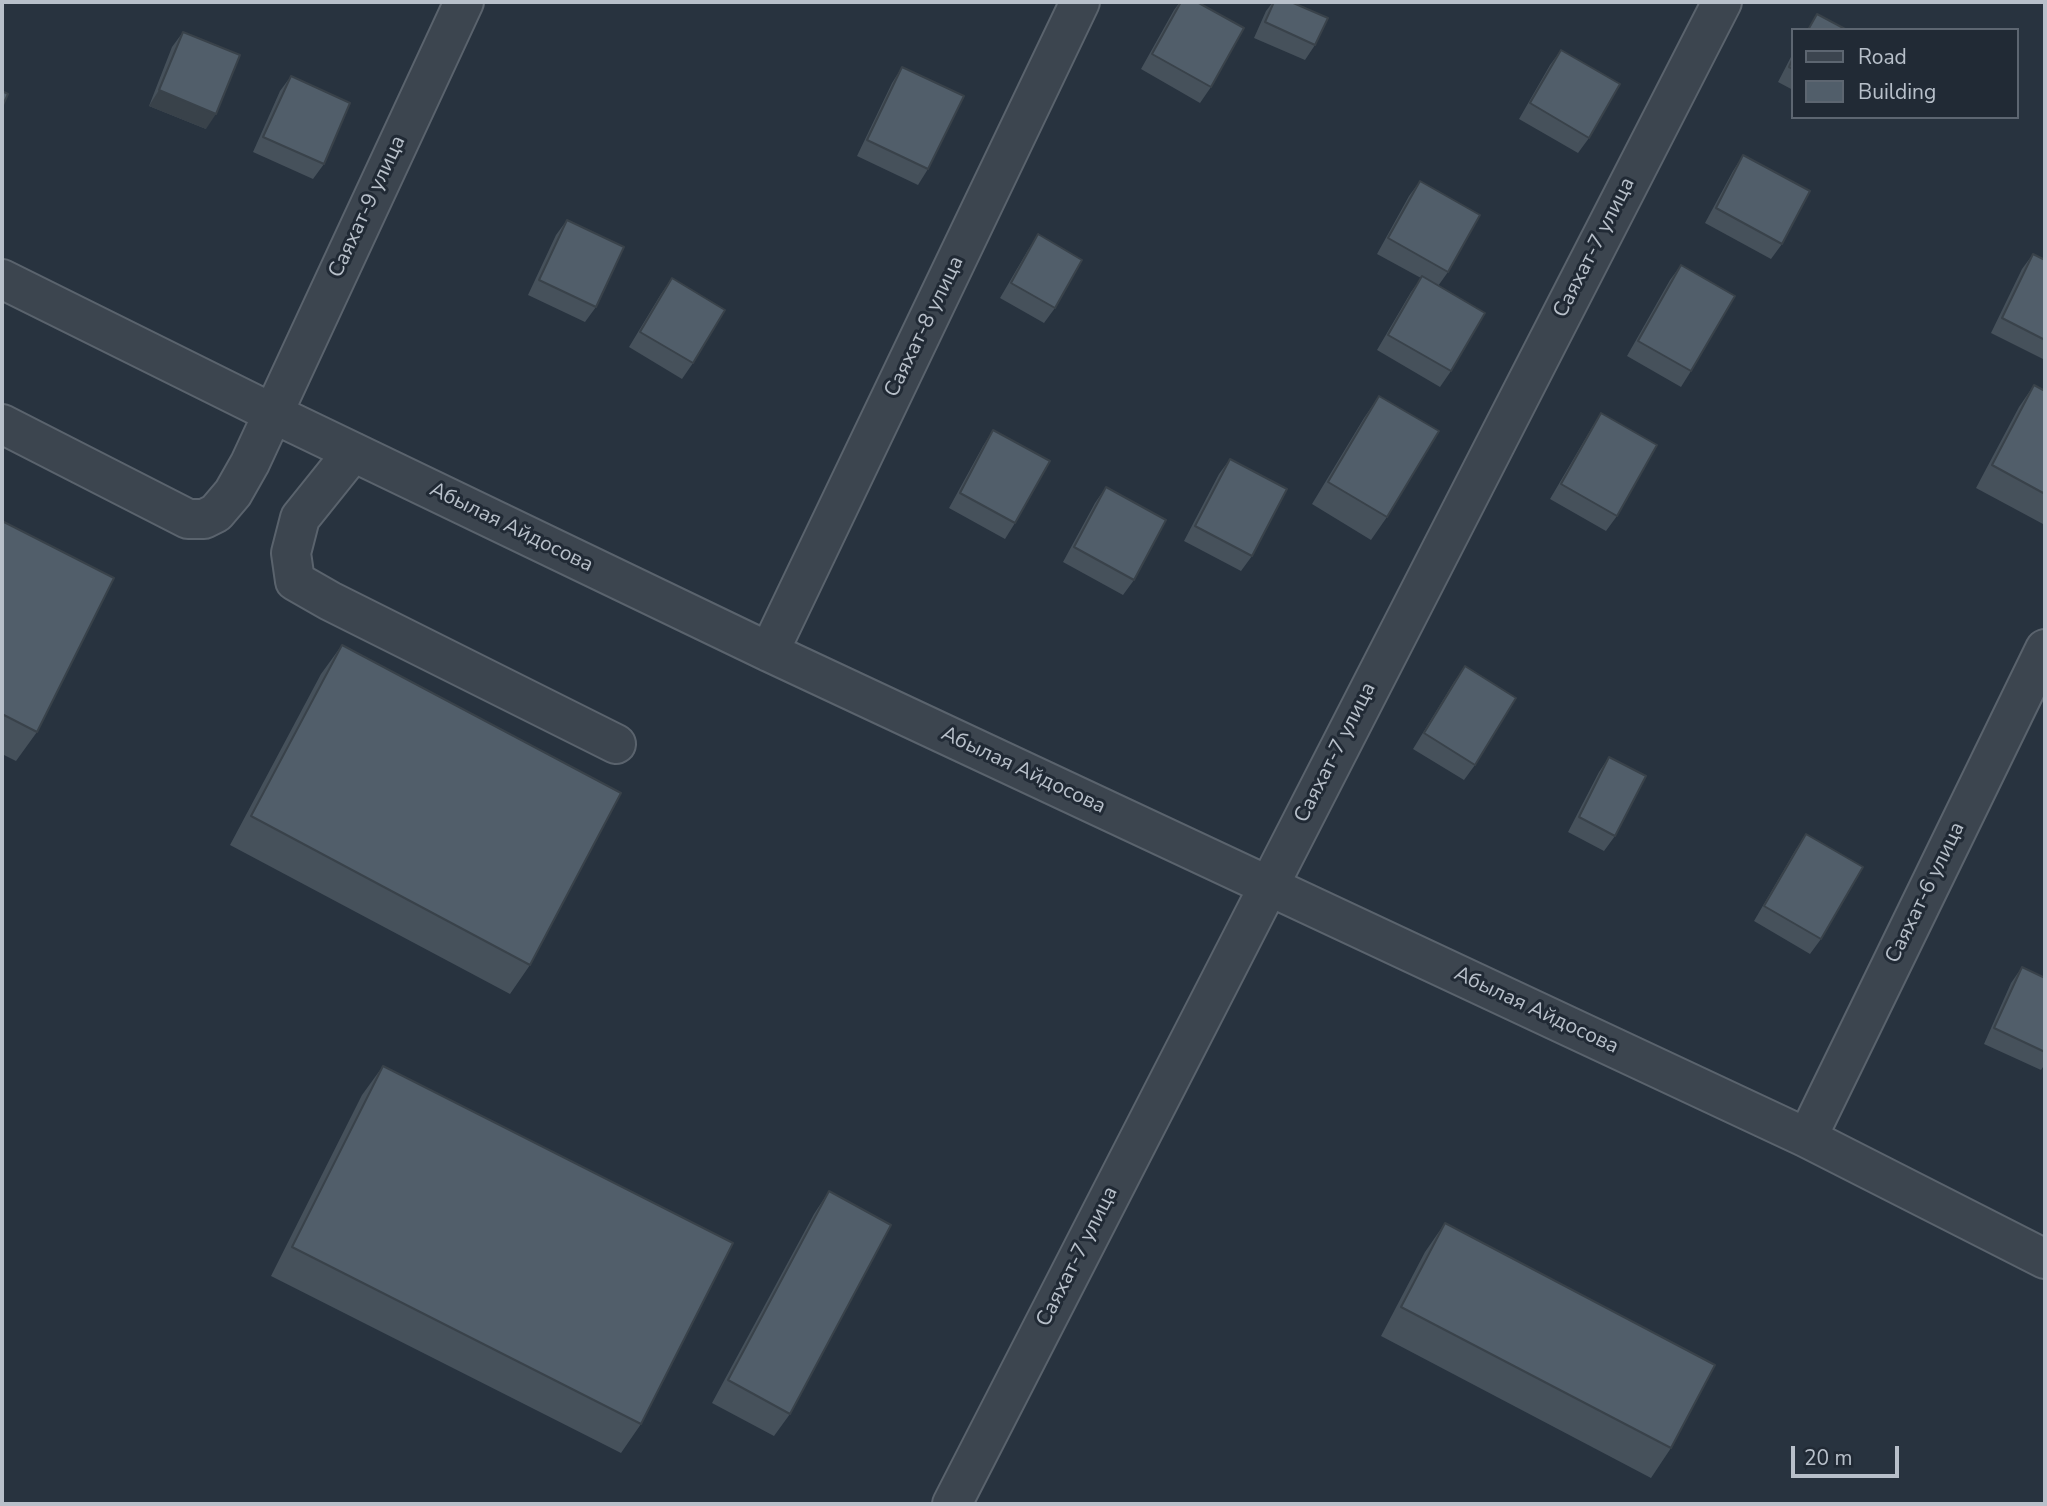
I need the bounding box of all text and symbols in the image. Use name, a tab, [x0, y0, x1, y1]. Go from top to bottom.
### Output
legend	[1792, 28, 2019, 119]
text: Road	[1858, 43, 1907, 71]
text: Building	[1858, 78, 1936, 106]
street label: Саяхат-9 улица	[324, 132, 412, 282]
street label: Саяхат-7 улица	[1549, 174, 1641, 322]
street label: Саяхат-8 улица	[880, 252, 970, 402]
street label: Абылая Айдосова	[425, 478, 597, 578]
street label: Саяхат-7 улица	[1290, 679, 1382, 827]
street label: Абылая Айдосова	[937, 722, 1109, 820]
street label: Саяхат-6 улица	[1881, 818, 1971, 968]
street label: Абылая Айдосова	[1450, 962, 1622, 1060]
street label: Саяхат-7 улица	[1032, 1183, 1124, 1331]
scale bar	[1795, 1432, 1904, 1476]
text: 20 m	[1804, 1444, 1853, 1472]

